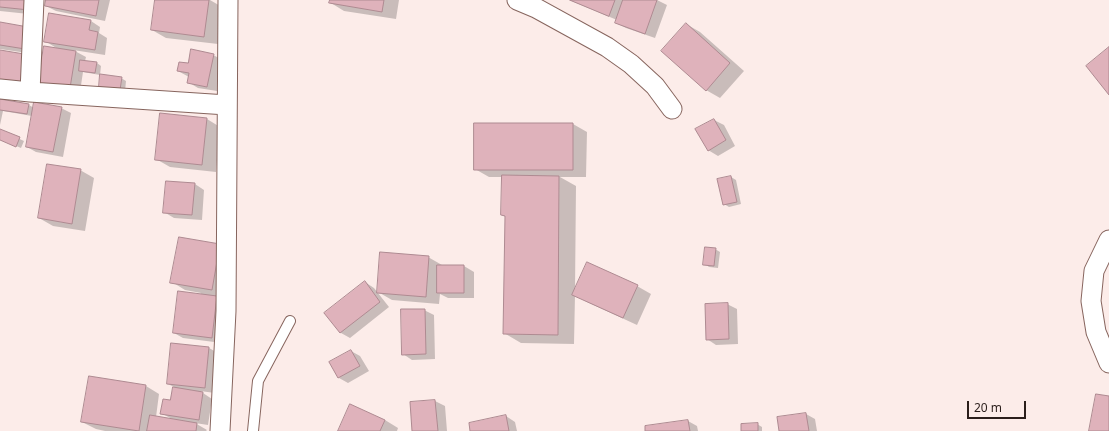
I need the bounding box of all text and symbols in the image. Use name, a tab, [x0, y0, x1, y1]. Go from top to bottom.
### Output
scale bar	[969, 393, 1028, 419]
text: 20 m	[974, 399, 1002, 416]

